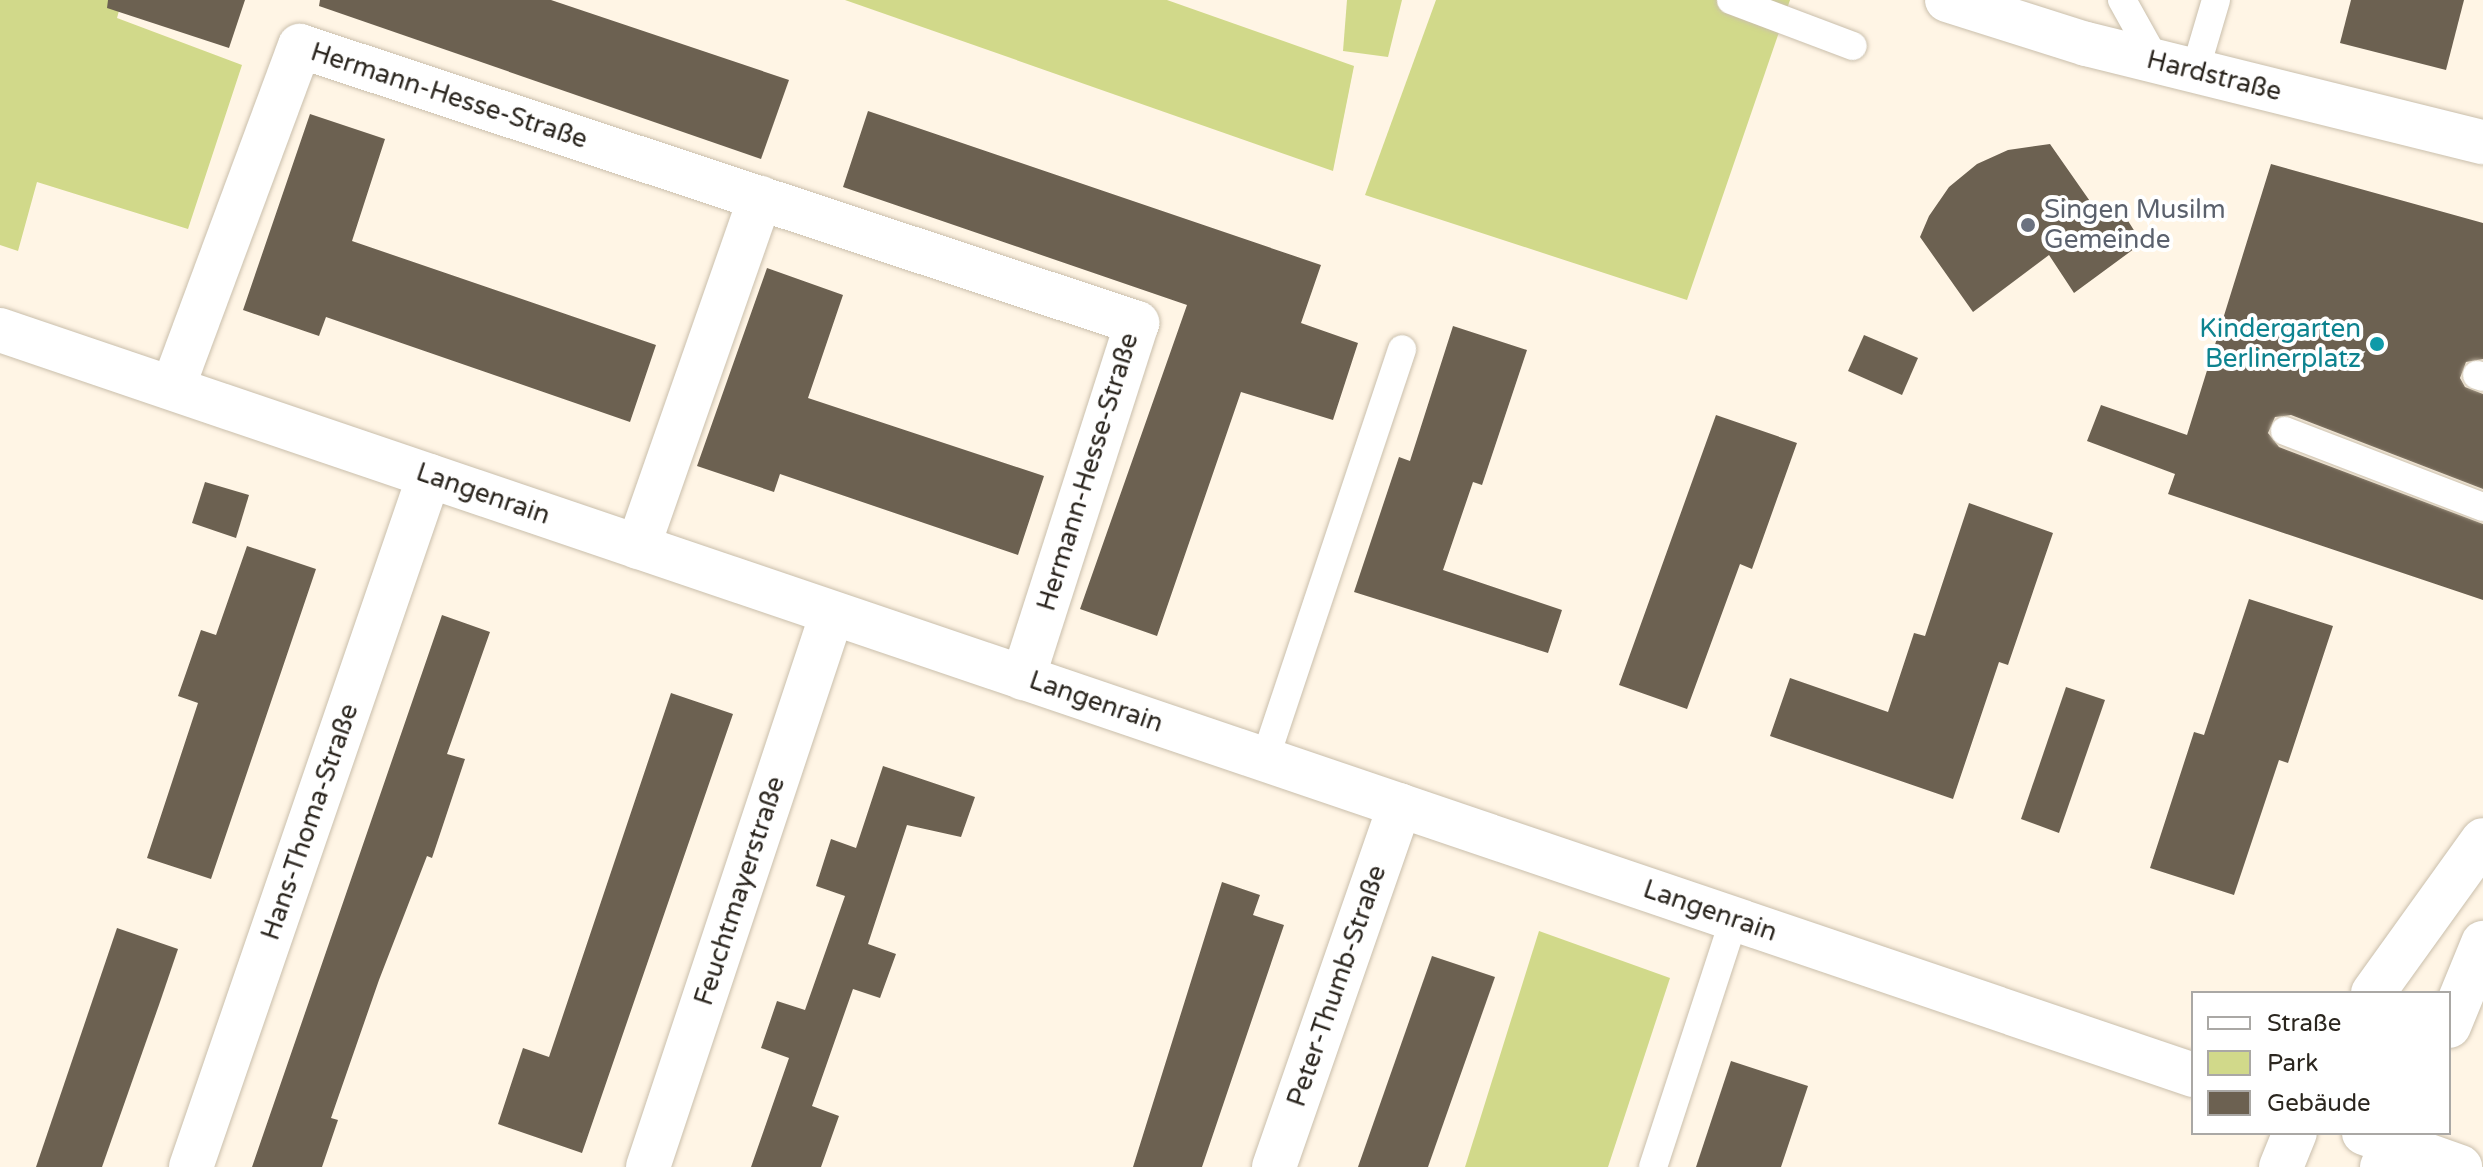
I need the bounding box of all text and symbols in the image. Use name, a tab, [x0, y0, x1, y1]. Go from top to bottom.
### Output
street label: Hermann-Hesse-Straße	[307, 37, 591, 155]
street label: Hardstraße	[2143, 44, 2285, 108]
place label: Singen Musilm Gemeinde	[2044, 194, 2226, 256]
marker: Singen Musilm Gemeinde	[2019, 216, 2037, 234]
place label: Kindergarten Berlinerplatz	[2199, 313, 2361, 374]
street label: Hermann-Hesse-Straße	[1031, 329, 1145, 615]
marker: Kindergarten Berlinerplatz	[2368, 335, 2386, 353]
street label: Langenrain	[412, 457, 554, 531]
street label: Langenrain	[1025, 665, 1167, 739]
street label: Hans-Thoma-Straße	[255, 700, 365, 944]
street label: Feuchtmayerstraße	[688, 773, 792, 1009]
street label: Peter-Thumb-Straße	[1281, 861, 1393, 1111]
street label: Langenrain	[1639, 874, 1781, 948]
legend	[2191, 991, 2451, 1135]
text: Straße	[2267, 1009, 2341, 1038]
text: Park	[2267, 1049, 2318, 1078]
text: Gebäude	[2267, 1089, 2371, 1118]

